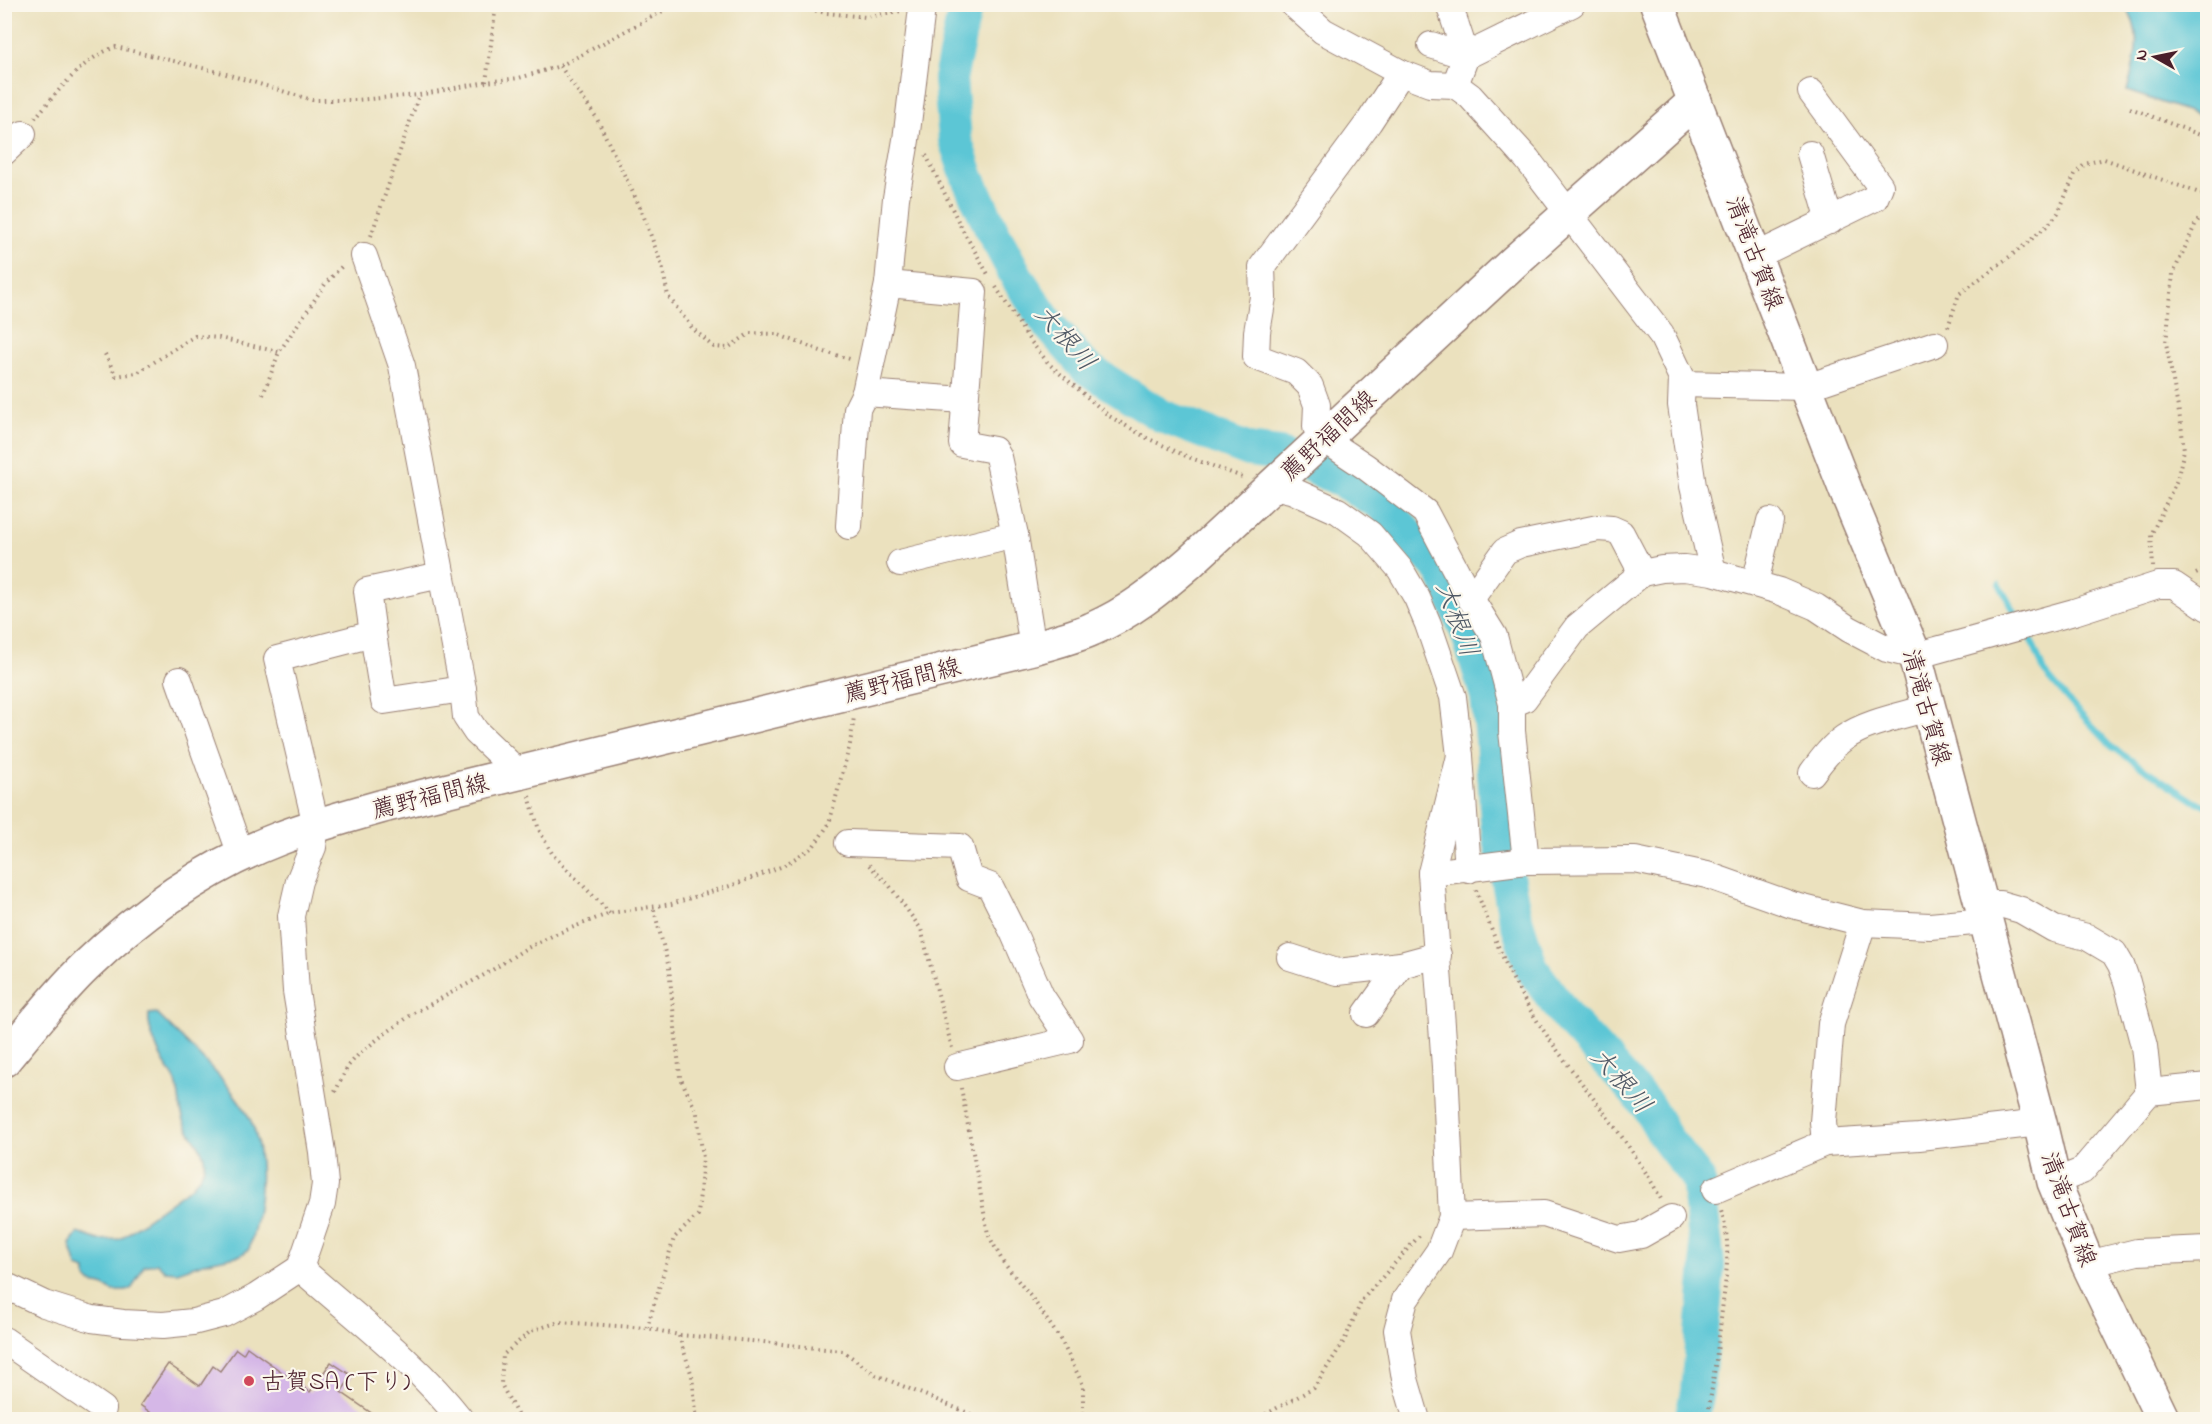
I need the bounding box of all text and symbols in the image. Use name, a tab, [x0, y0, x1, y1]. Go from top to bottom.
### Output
north arrow	[2125, 27, 2185, 87]
text: N	[2129, 48, 2155, 62]
street label: 清滝古賀線	[1715, 192, 1791, 316]
water label: 大根川	[1024, 297, 1104, 381]
street label: 薦野福間線	[1274, 383, 1386, 491]
water label: 大根川	[1424, 577, 1486, 663]
street label: 清滝古賀線	[1891, 645, 1958, 770]
street label: 薦野福間線	[840, 651, 965, 714]
street label: 薦野福間線	[368, 767, 493, 830]
water label: 大根川	[1580, 1040, 1660, 1124]
street label: 清滝古賀線	[2030, 1147, 2104, 1272]
place label: 古賀SA (下り)	[261, 1366, 410, 1401]
marker: 古賀SA (下り)	[242, 1374, 256, 1388]

